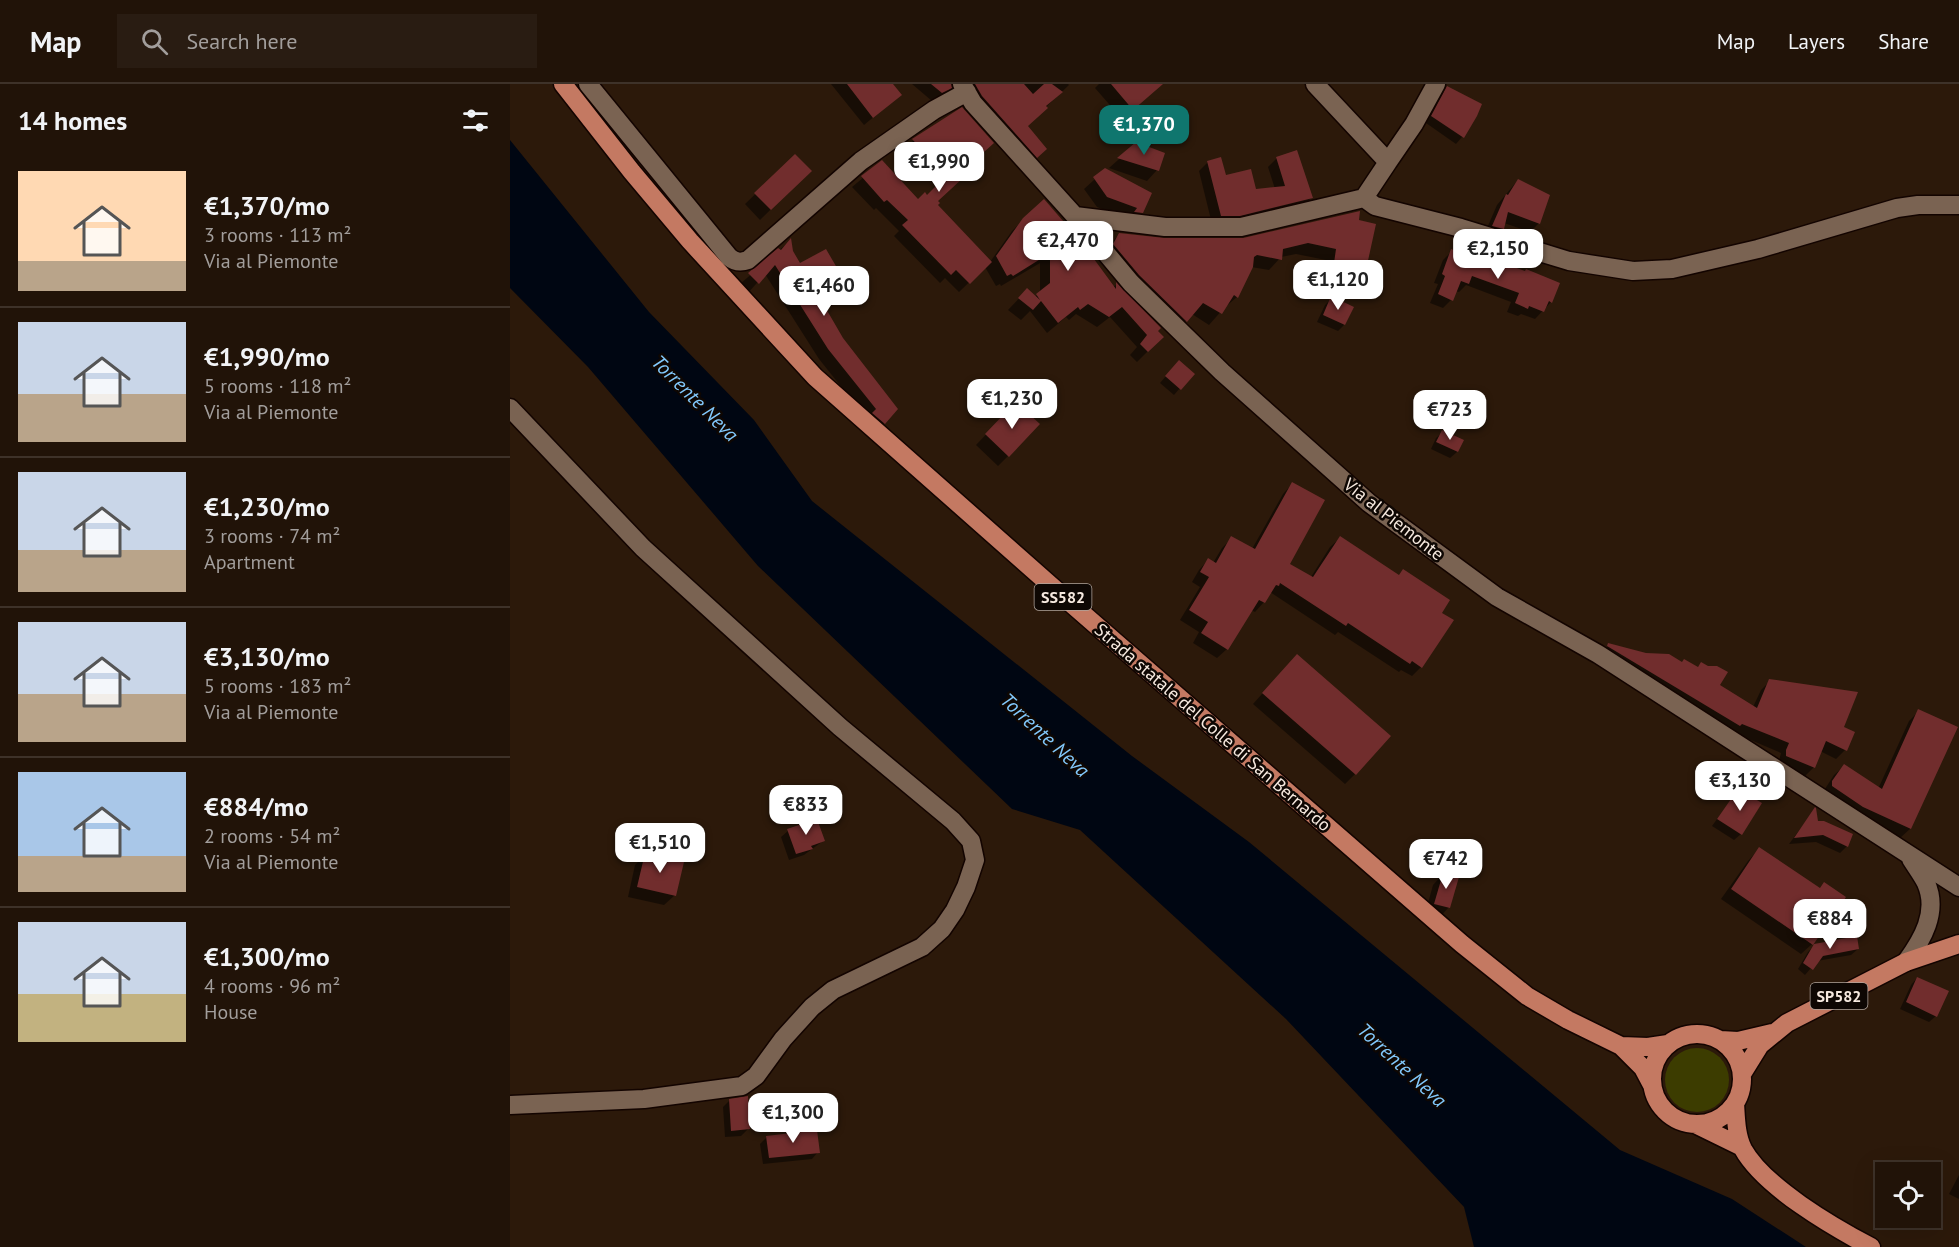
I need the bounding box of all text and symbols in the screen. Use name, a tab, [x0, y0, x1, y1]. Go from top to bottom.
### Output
search box	[117, 14, 537, 68]
text: Map	[30, 23, 81, 60]
icon: search	[138, 25, 171, 58]
text: Search here	[186, 27, 297, 55]
text: Map	[1717, 28, 1755, 55]
text: Layers	[1788, 28, 1845, 55]
text: Share	[1878, 28, 1929, 55]
text: 14 homes	[18, 104, 127, 137]
icon: filters	[459, 104, 492, 137]
pin: €1,370	[1095, 105, 1193, 156]
text: €1,370	[1113, 111, 1175, 137]
pin: €1,990	[890, 142, 988, 193]
text: €1,990	[908, 148, 970, 174]
text: €1,370/mo	[204, 189, 330, 222]
icon: home	[66, 195, 138, 267]
pin: €2,470	[1019, 221, 1117, 272]
text: 3 rooms · 113 m²	[204, 222, 351, 248]
text: €2,470	[1037, 227, 1099, 253]
pin: €2,150	[1449, 229, 1547, 280]
text: €2,150	[1467, 235, 1529, 261]
text: Via al Piemonte	[204, 248, 338, 274]
pin: €1,120	[1289, 260, 1387, 311]
pin: €1,460	[775, 266, 873, 317]
text: €1,120	[1307, 266, 1369, 292]
text: €1,460	[793, 272, 855, 298]
text: €1,990/mo	[204, 340, 330, 373]
icon: home	[66, 346, 138, 418]
water label: Torrente Neva	[646, 349, 744, 447]
text: 5 rooms · 118 m²	[204, 373, 351, 399]
pin: €1,230	[963, 379, 1061, 430]
text: €1,230	[981, 385, 1043, 411]
pin: €723	[1414, 390, 1486, 441]
text: €723	[1427, 396, 1473, 422]
text: Via al Piemonte	[204, 399, 338, 425]
street label: Via al Piemonte	[1338, 472, 1449, 565]
text: €1,230/mo	[204, 490, 330, 523]
icon: home	[66, 496, 138, 568]
text: 3 rooms · 74 m²	[204, 523, 340, 549]
text: Apartment	[204, 549, 295, 575]
road number: SS582	[1034, 584, 1092, 610]
street label: Strada statale del Colle di San Bernardo	[1090, 618, 1336, 836]
text: €3,130/mo	[204, 640, 330, 673]
icon: home	[66, 646, 138, 718]
text: 5 rooms · 183 m²	[204, 673, 351, 699]
water label: Torrente Neva	[995, 687, 1095, 783]
text: Via al Piemonte	[204, 699, 338, 725]
pin: €3,130	[1691, 761, 1789, 812]
text: €3,130	[1709, 767, 1771, 793]
pin: €833	[770, 785, 842, 836]
text: €884/mo	[204, 790, 308, 823]
text: €833	[783, 791, 829, 817]
icon: home	[66, 796, 138, 868]
text: 2 rooms · 54 m²	[204, 823, 340, 849]
pin: €1,510	[611, 823, 709, 874]
text: €1,510	[629, 829, 691, 855]
pin: €742	[1410, 839, 1482, 890]
text: €742	[1423, 845, 1469, 871]
text: Via al Piemonte	[204, 849, 338, 875]
pin: €884	[1794, 899, 1866, 950]
text: €884	[1807, 905, 1853, 931]
text: €1,300/mo	[204, 940, 330, 973]
icon: home	[66, 946, 138, 1018]
text: 4 rooms · 96 m²	[204, 973, 340, 999]
road number: SP582	[1810, 983, 1868, 1009]
text: House	[204, 999, 258, 1025]
water label: Torrente Neva	[1352, 1017, 1452, 1113]
pin: €1,300	[744, 1093, 842, 1144]
text: €1,300	[762, 1099, 824, 1125]
map controls	[1875, 1162, 1941, 1228]
button: locate	[1875, 1162, 1941, 1228]

